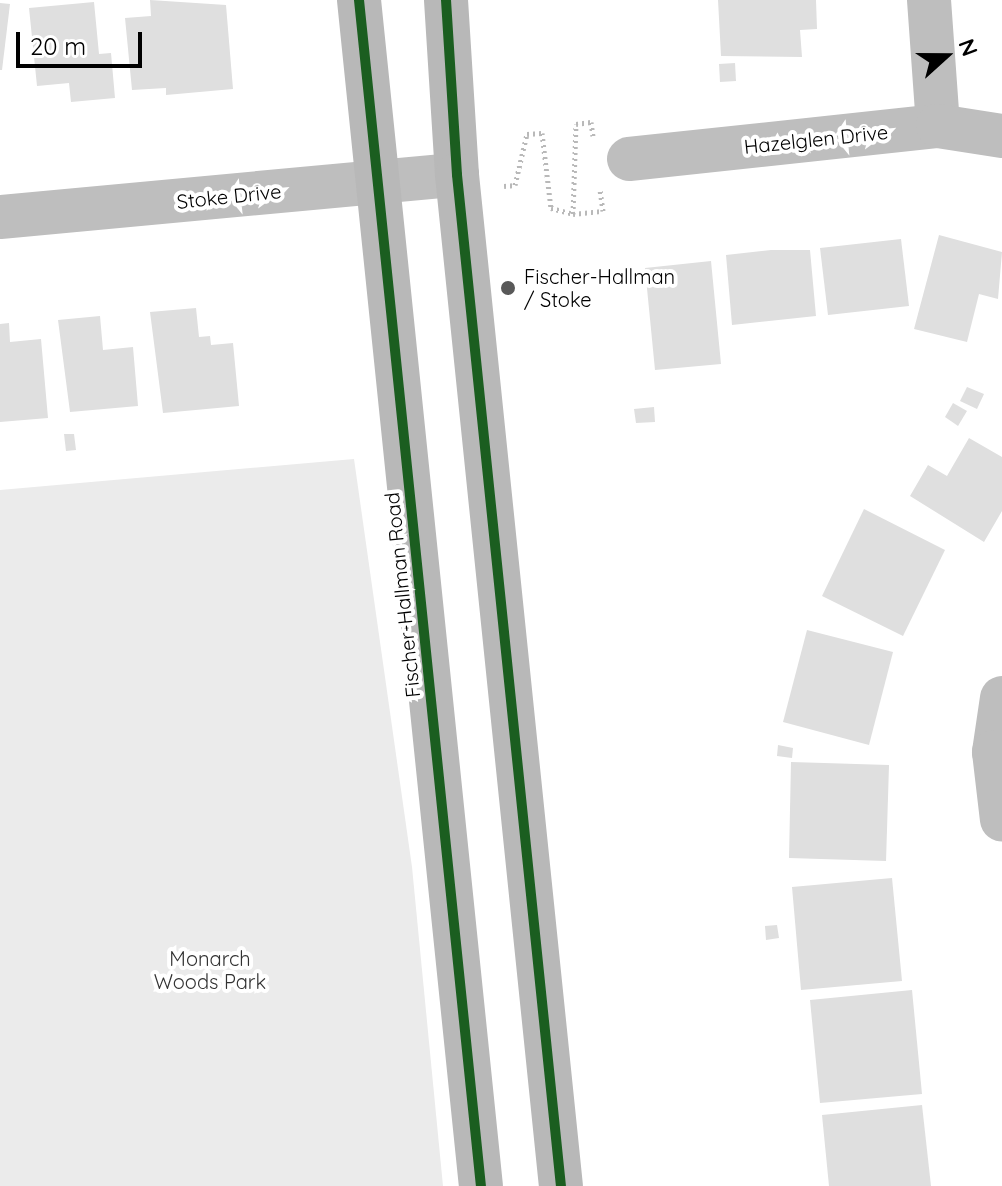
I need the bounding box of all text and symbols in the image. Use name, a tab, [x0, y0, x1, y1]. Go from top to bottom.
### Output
scale bar	[20, 16, 146, 66]
north arrow	[906, 16, 986, 96]
text: 20 m	[30, 31, 86, 61]
text: N	[952, 35, 984, 60]
street label: Hazelglen Drive	[743, 119, 889, 159]
street label: Stoke Drive	[175, 179, 283, 213]
place label: Fischer-Hallman / Stoke	[524, 264, 675, 311]
marker: Fischer-Hallman / Stoke	[499, 279, 517, 297]
street label: Fischer-Hallman Road	[379, 491, 425, 699]
park label: Monarch Woods Park	[154, 947, 266, 994]

